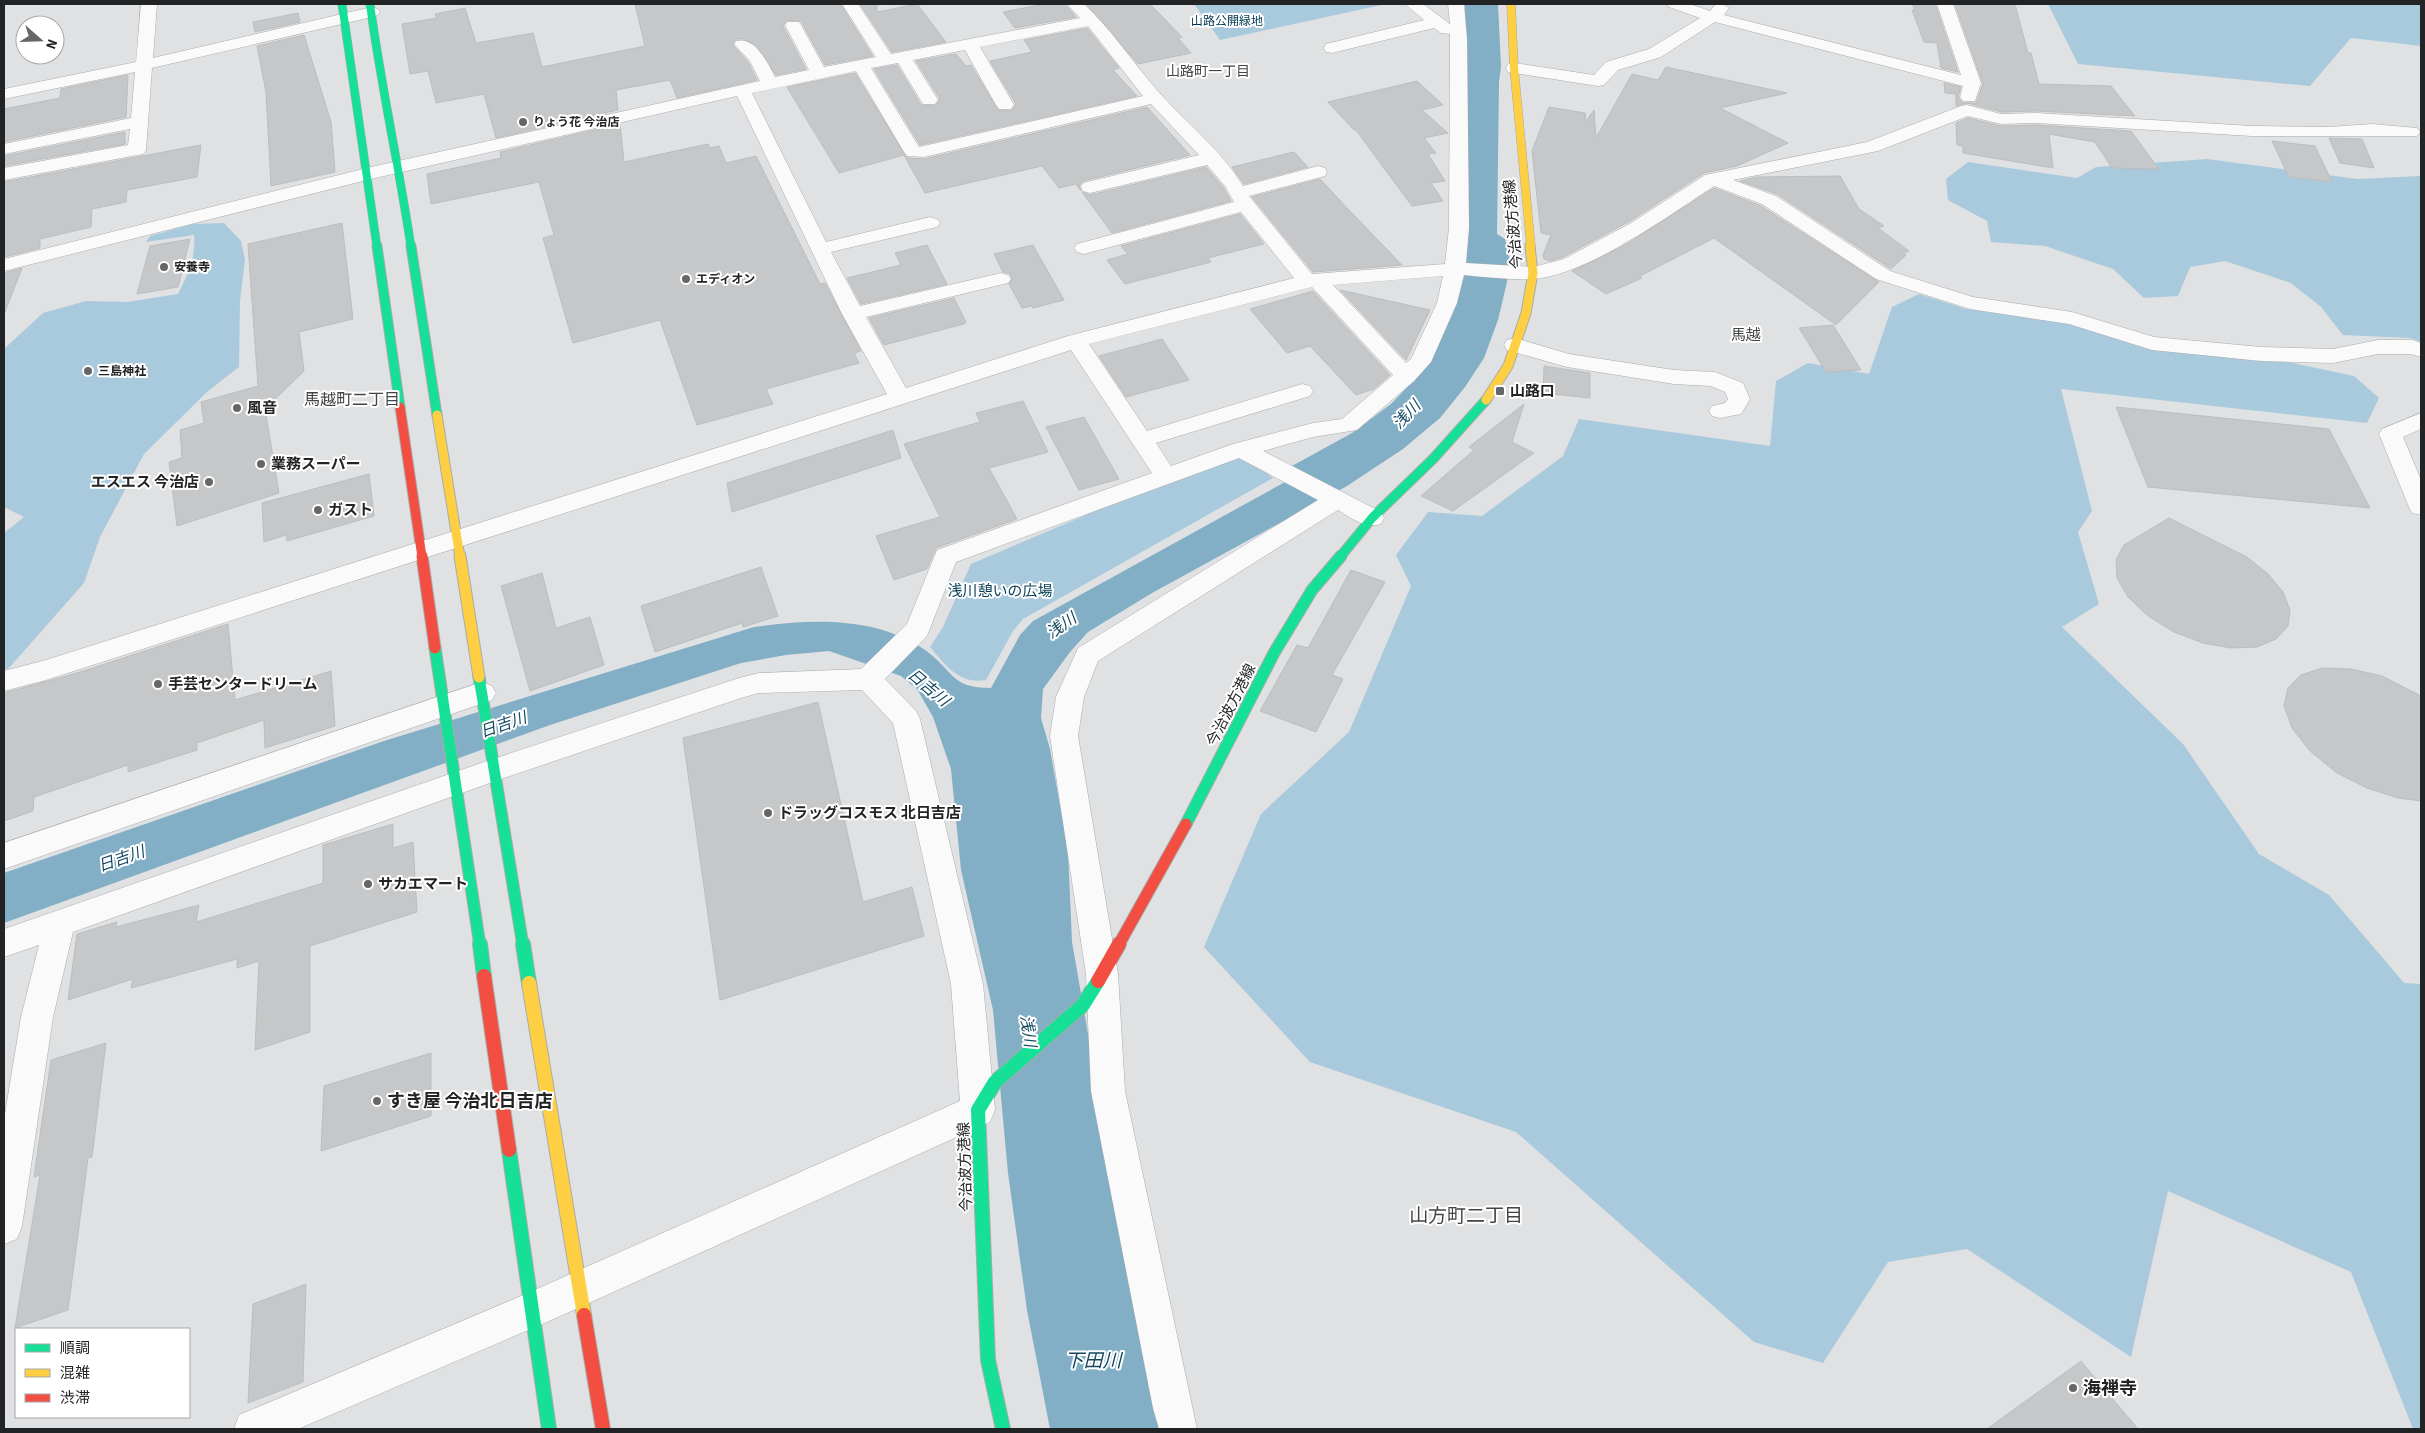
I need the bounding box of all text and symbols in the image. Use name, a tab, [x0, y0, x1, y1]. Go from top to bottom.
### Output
park label: 山路公開緑地	[1191, 13, 1263, 30]
north arrow	[15, 15, 65, 65]
text: N	[40, 36, 62, 52]
district label: 山路町一丁目	[1166, 62, 1250, 82]
place label: りょう花 今治店	[533, 114, 619, 131]
marker: りょう花 今治店	[517, 116, 529, 128]
street label: 今治波方港線	[1499, 178, 1528, 270]
place label: 安養寺	[174, 259, 210, 276]
marker: 安養寺	[158, 261, 170, 273]
place label: エディオン	[696, 271, 755, 288]
marker: エディオン	[680, 273, 692, 285]
district label: 馬越	[1731, 325, 1761, 346]
place label: 三島神社	[98, 363, 146, 380]
marker: 三島神社	[82, 365, 94, 377]
place label: 山路口	[1510, 381, 1555, 402]
marker: 山路口	[1494, 385, 1506, 397]
district label: 馬越町二丁目	[304, 389, 400, 411]
water label: 浅川	[1388, 394, 1427, 434]
place label: 風音	[247, 398, 277, 419]
marker: 風音	[231, 402, 243, 414]
place label: 業務スーパー	[271, 454, 361, 475]
marker: 業務スーパー	[255, 458, 267, 470]
place label: エスエス 今治店	[91, 472, 199, 493]
marker: エスエス 今治店	[203, 476, 215, 488]
place label: ガスト	[328, 500, 373, 521]
marker: ガスト	[312, 504, 324, 516]
park label: 浅川憩いの広場	[947, 581, 1053, 602]
water label: 浅川	[1042, 606, 1083, 644]
street label: 今治波方港線	[1202, 660, 1261, 750]
water label: 日吉川	[903, 664, 955, 713]
place label: 手芸センタードリーム	[168, 674, 318, 695]
marker: 手芸センタードリーム	[152, 678, 164, 690]
water label: 日吉川	[477, 706, 531, 743]
place label: ドラッグコスモス 北日吉店	[778, 803, 961, 824]
marker: ドラッグコスモス 北日吉店	[762, 807, 774, 819]
water label: 日吉川	[95, 840, 149, 877]
place label: サカエマート	[378, 874, 468, 895]
marker: サカエマート	[362, 878, 374, 890]
water label: 浅川	[1015, 1014, 1041, 1050]
place label: すき屋 今治北日吉店	[387, 1089, 553, 1114]
marker: すき屋 今治北日吉店	[371, 1095, 383, 1107]
street label: 今治波方港線	[953, 1122, 978, 1212]
district label: 山方町二丁目	[1409, 1203, 1523, 1230]
legend	[15, 1328, 190, 1418]
text: 順調	[60, 1338, 90, 1359]
water label: 下田川	[1064, 1348, 1123, 1375]
text: 混雑	[60, 1363, 90, 1384]
place label: 海禅寺	[2083, 1376, 2137, 1401]
marker: 海禅寺	[2067, 1382, 2079, 1394]
text: 渋滞	[60, 1388, 90, 1409]

